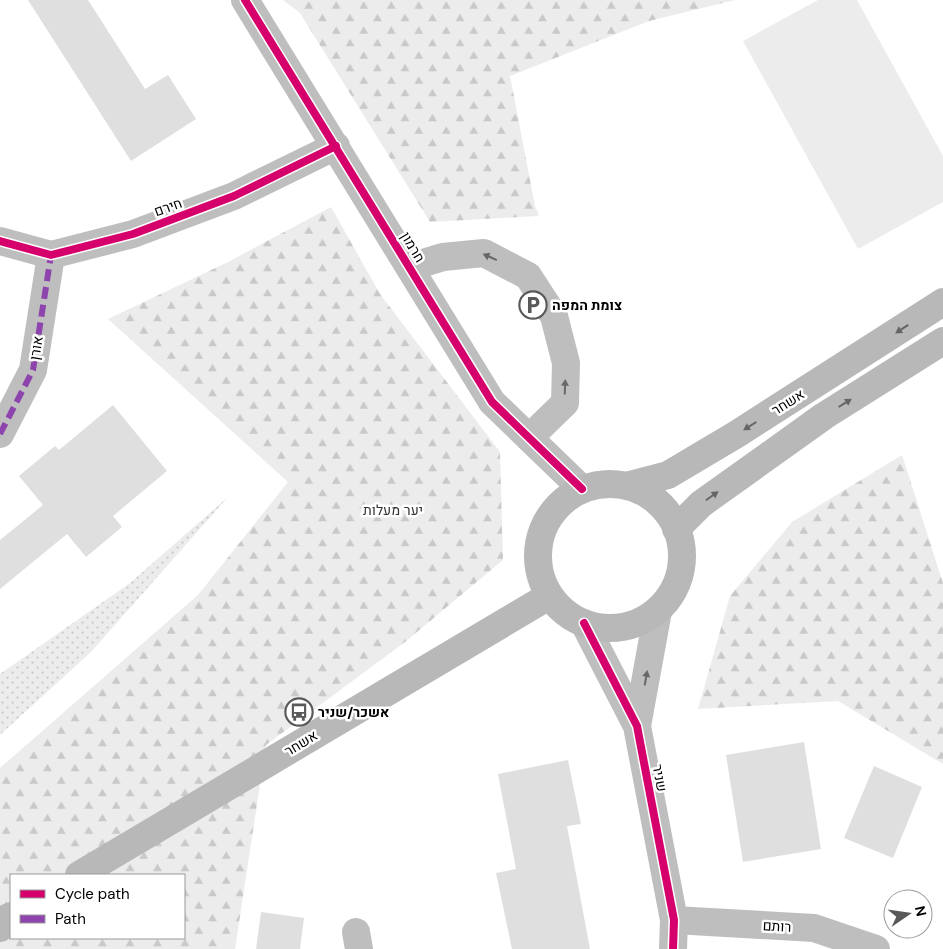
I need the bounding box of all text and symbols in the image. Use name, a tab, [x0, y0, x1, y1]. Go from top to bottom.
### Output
street label: חירם	[152, 194, 184, 220]
street label: חרמון	[397, 228, 429, 266]
one-way arrow	[483, 253, 498, 262]
parking icon: צומת המפה	[518, 290, 548, 320]
place label: צומת המפה	[552, 296, 622, 314]
one-way arrow	[895, 324, 909, 334]
street label: אורן	[25, 335, 47, 361]
one-way arrow	[562, 379, 570, 395]
street label: אשחר	[768, 385, 808, 419]
one-way arrow	[839, 398, 852, 407]
one-way arrow	[744, 421, 757, 430]
one-way arrow	[705, 491, 719, 501]
park label: יער מעלות	[363, 501, 423, 519]
one-way arrow	[642, 670, 650, 686]
bus stop icon: אשכר/שניר	[284, 697, 314, 727]
place label: אשכר/שניר	[318, 703, 389, 721]
street label: אשחר	[281, 726, 321, 760]
street label: שניר	[649, 763, 671, 793]
legend	[10, 874, 185, 939]
text: Cycle path	[55, 884, 130, 904]
north arrow	[883, 889, 933, 939]
text: N	[911, 904, 931, 918]
text: Path	[55, 909, 86, 929]
street label: רותם	[762, 916, 792, 936]

